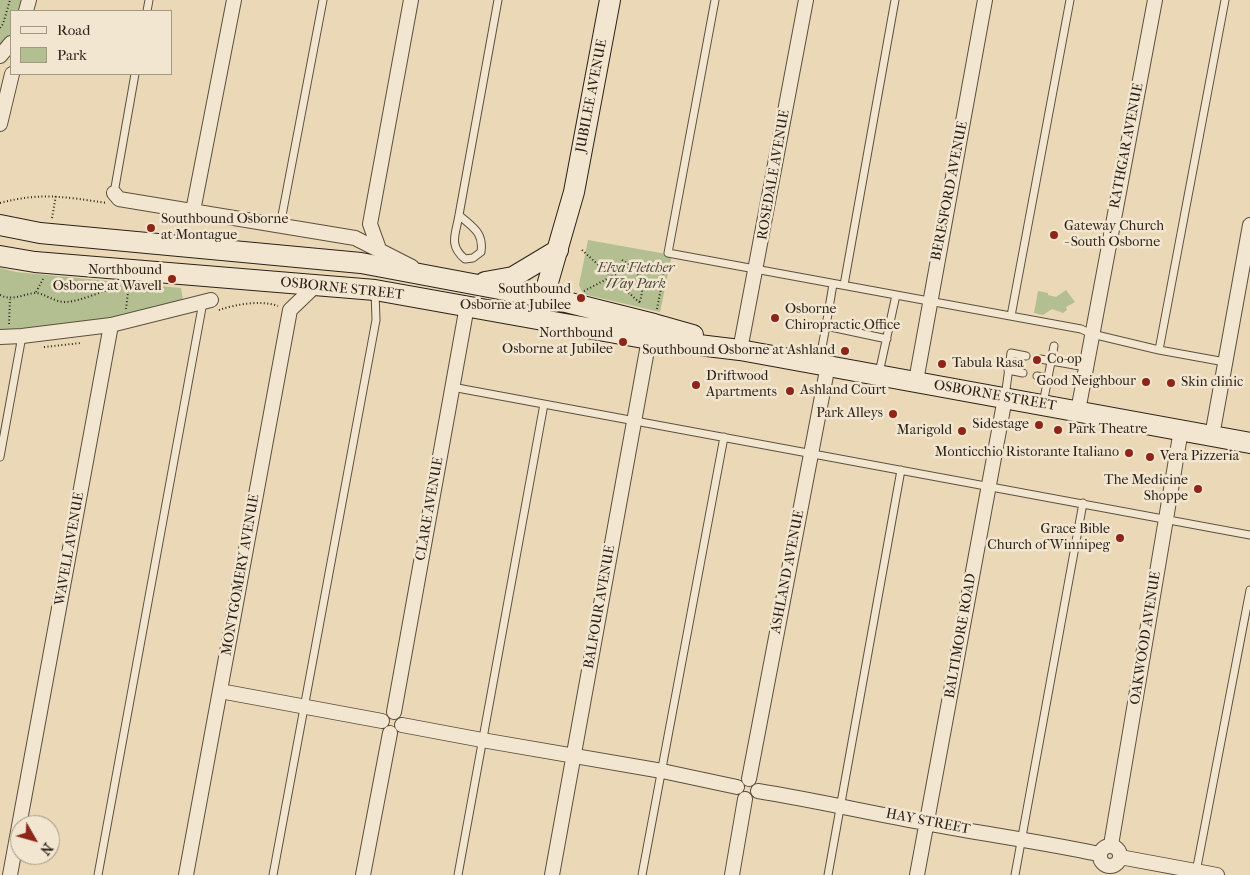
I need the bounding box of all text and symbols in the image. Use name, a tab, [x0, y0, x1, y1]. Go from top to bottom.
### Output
legend	[10, 10, 172, 75]
text: Road	[57, 21, 90, 39]
street label: JUBILEE AVENUE	[573, 38, 611, 154]
text: Park	[57, 46, 87, 64]
street label: RATHGAR AVENUE	[1107, 82, 1147, 210]
street label: ROSEDALE AVENUE	[754, 109, 794, 241]
street label: BERESFORD AVENUE	[928, 120, 972, 262]
place label: Southbound Osborne at Montague	[161, 212, 288, 244]
place label: Gateway Church - South Osborne	[1064, 219, 1164, 252]
marker: Southbound Osborne at Montague	[145, 222, 157, 234]
marker: Gateway Church - South Osborne	[1048, 229, 1060, 241]
park label: Elva Fletcher Way Park	[598, 261, 674, 294]
place label: Northbound Osborne at Wavell	[53, 263, 162, 296]
marker: Northbound Osborne at Wavell	[166, 273, 178, 285]
street label: OSBORNE STREET	[279, 274, 405, 304]
place label: Southbound Osborne at Jubilee	[460, 282, 571, 314]
marker: Southbound Osborne at Jubilee	[575, 292, 587, 304]
place label: Osborne Chiropractic Office	[785, 302, 900, 334]
marker: Osborne Chiropractic Office	[769, 312, 781, 324]
place label: Northbound Osborne at Jubilee	[502, 326, 613, 358]
marker: Northbound Osborne at Jubilee	[617, 336, 629, 348]
place label: Southbound Osborne at Ashland	[642, 343, 835, 359]
marker: Southbound Osborne at Ashland	[839, 345, 851, 357]
place label: Co-op	[1047, 352, 1082, 368]
marker: Co-op	[1031, 354, 1043, 366]
place label: Tabula Rasa	[952, 356, 1024, 372]
marker: Tabula Rasa	[936, 358, 948, 370]
place label: Driftwood Apartments	[706, 369, 777, 402]
place label: Good Neighbour	[1036, 374, 1136, 390]
place label: Skin clinic	[1181, 375, 1243, 391]
marker: Good Neighbour	[1140, 376, 1152, 388]
street label: OSBORNE STREET	[932, 377, 1058, 415]
marker: Skin clinic	[1165, 377, 1177, 389]
marker: Driftwood Apartments	[690, 379, 702, 391]
place label: Ashland Court	[800, 383, 886, 399]
marker: Ashland Court	[784, 385, 796, 397]
place label: Park Alleys	[816, 406, 883, 422]
marker: Park Alleys	[887, 408, 899, 420]
place label: Sidestage	[972, 417, 1029, 433]
marker: Sidestage	[1033, 419, 1045, 431]
place label: Park Theatre	[1068, 422, 1148, 438]
place label: Marigold	[897, 423, 952, 439]
marker: Park Theatre	[1052, 424, 1064, 436]
marker: Marigold	[956, 425, 968, 437]
place label: Monticchio Ristorante Italiano	[935, 445, 1119, 461]
marker: Monticchio Ristorante Italiano	[1123, 447, 1135, 459]
place label: Vera Pizzeria	[1160, 449, 1239, 465]
marker: Vera Pizzeria	[1144, 451, 1156, 463]
street label: CLARE AVENUE	[413, 456, 447, 562]
place label: The Medicine Shoppe	[1104, 473, 1188, 506]
marker: The Medicine Shoppe	[1192, 483, 1204, 495]
street label: WAVELL AVENUE	[52, 491, 88, 607]
street label: MONTGOMERY AVENUE	[219, 493, 263, 657]
street label: ASHLAND AVENUE	[768, 509, 808, 635]
place label: Grace Bible Church of Winnipeg	[987, 522, 1110, 554]
marker: Grace Bible Church of Winnipeg	[1114, 532, 1126, 544]
street label: BALFOUR AVENUE	[581, 544, 619, 670]
street label: OAKWOOD AVENUE	[1127, 570, 1165, 706]
street label: BALTIMORE ROAD	[942, 572, 980, 700]
street label: HAY STREET	[884, 806, 972, 838]
north arrow	[10, 815, 60, 865]
text: N	[36, 840, 56, 858]

